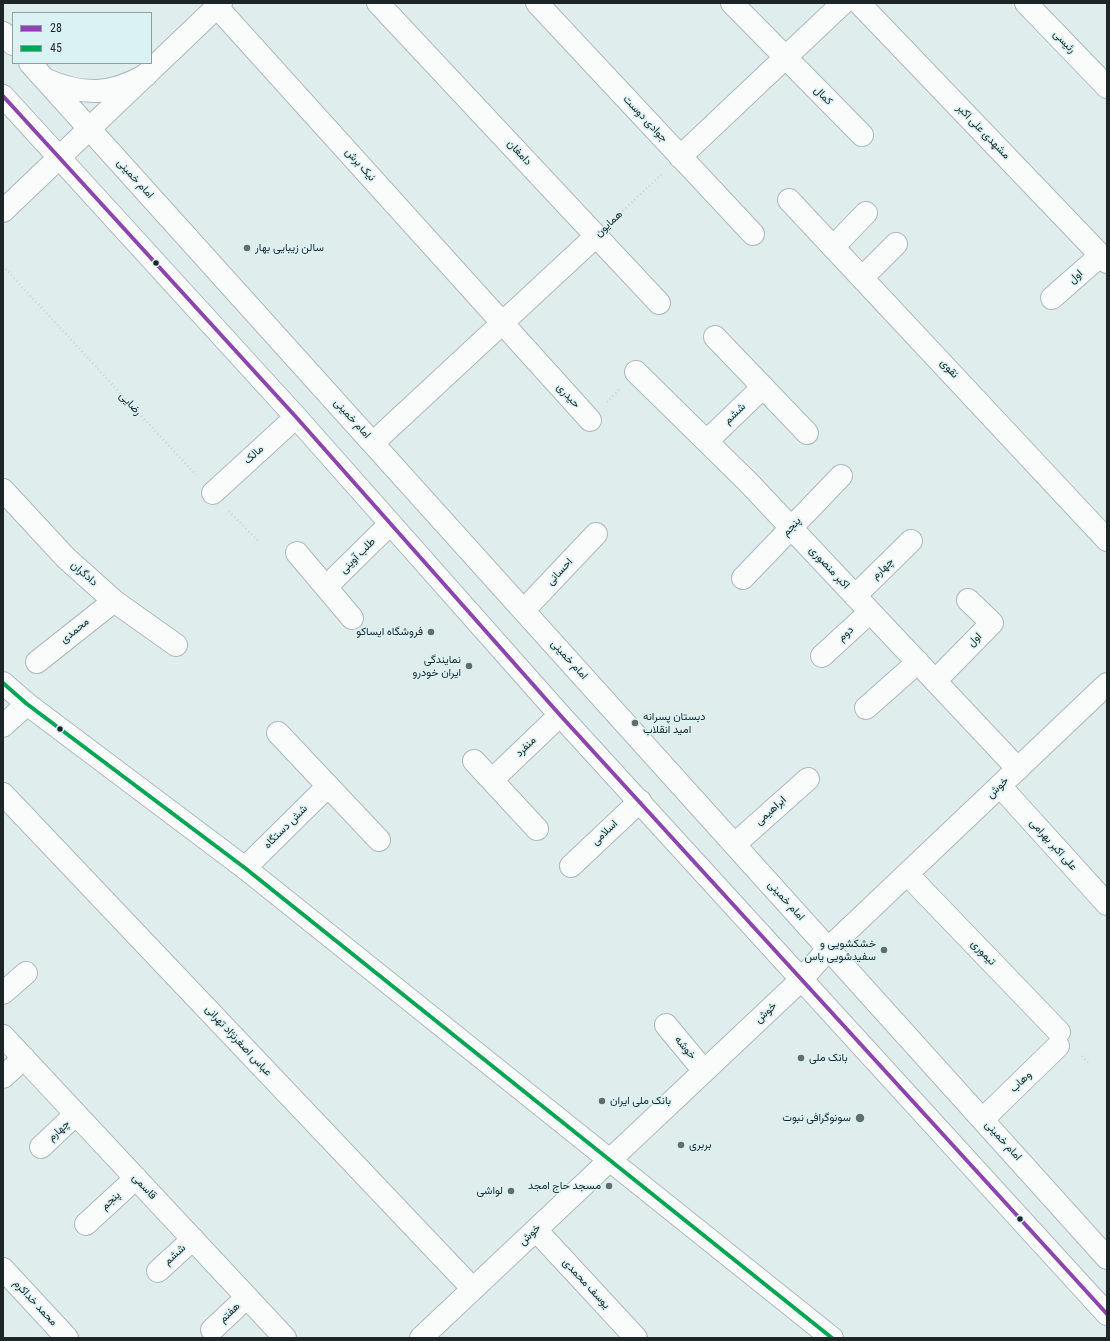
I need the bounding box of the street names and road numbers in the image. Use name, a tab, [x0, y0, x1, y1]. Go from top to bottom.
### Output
street label: رئیسی	[1050, 28, 1078, 56]
street label: کمال	[811, 84, 835, 108]
street label: جوادی دوست	[620, 93, 670, 145]
street label: مشهدی علی اکبر	[954, 102, 1012, 162]
street label: دامغان	[504, 137, 534, 169]
street label: نیک برش	[342, 146, 378, 184]
street label: امام خمینی	[114, 156, 156, 202]
street label: همایون	[592, 208, 626, 240]
street label: اول	[1066, 267, 1086, 287]
street label: نقوی	[937, 357, 961, 381]
street label: حیدری	[553, 381, 583, 411]
street label: رضایی	[116, 390, 144, 418]
street label: امام خمینی	[331, 396, 373, 442]
street label: ششم	[721, 401, 749, 427]
street label: مالک	[241, 443, 267, 467]
street label: پنجم	[780, 515, 804, 539]
street label: طلب آوینی	[337, 535, 379, 577]
street label: اکبر منصوری	[806, 544, 852, 592]
street label: احسانی	[544, 556, 576, 588]
street label: چهارم	[869, 556, 897, 582]
street label: دادگران	[68, 559, 100, 589]
street label: محمدی	[58, 615, 92, 647]
street label: دوم	[835, 623, 857, 645]
street label: اول	[965, 630, 985, 650]
street label: امام خمینی	[548, 637, 590, 683]
street label: منفرد	[513, 734, 539, 760]
street label: خوش	[984, 774, 1012, 802]
street label: ابراهیمی	[753, 794, 789, 828]
street label: شش دستگاه	[261, 802, 311, 852]
street label: علی اکبر بهرامی	[1026, 816, 1080, 874]
street label: اسلامی	[589, 818, 621, 848]
street label: امام خمینی	[765, 878, 807, 924]
street label: تیموری	[968, 938, 998, 968]
street label: خوش	[752, 1000, 780, 1026]
street label: عباس اصغرنژاد تهرانی	[202, 1003, 274, 1079]
street label: خوشه	[671, 1034, 699, 1062]
street label: وهاب	[1007, 1069, 1035, 1095]
street label: چهارم	[45, 1118, 73, 1144]
street label: امام خمینی	[982, 1118, 1024, 1164]
street label: قاسمی	[129, 1171, 159, 1203]
street label: پنجم	[99, 1189, 123, 1213]
street label: خوش	[516, 1222, 544, 1248]
street label: ششم	[161, 1242, 189, 1268]
street label: یوسف محمدی	[559, 1256, 613, 1312]
street label: محمد خداکرم	[10, 1277, 60, 1329]
street label: هفتم	[217, 1300, 243, 1326]

